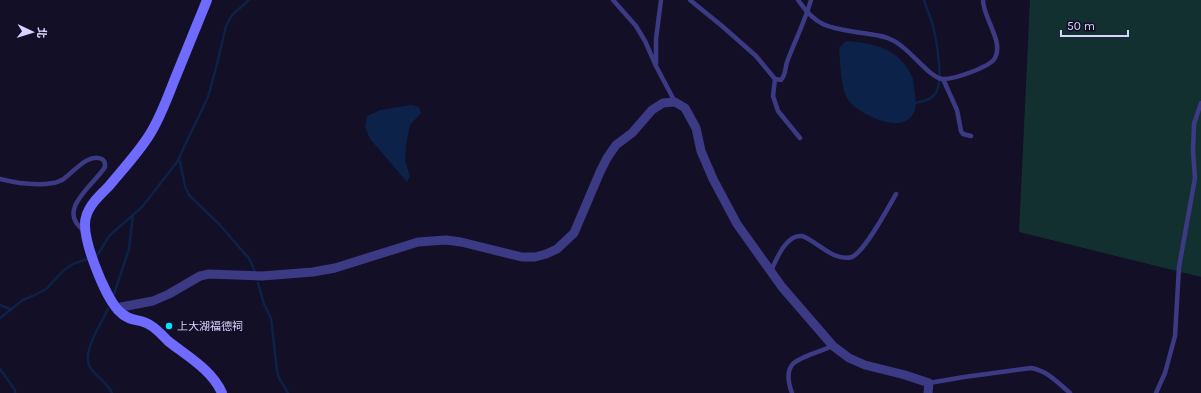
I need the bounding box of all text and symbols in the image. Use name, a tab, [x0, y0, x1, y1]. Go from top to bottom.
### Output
north arrow	[12, 12, 52, 52]
scale bar	[1061, 12, 1128, 38]
text: 50 m	[1067, 19, 1095, 33]
text: 北	[35, 27, 48, 39]
place label: 上大湖福德祠	[177, 320, 243, 333]
marker: 上大湖福德祠	[164, 321, 174, 331]

